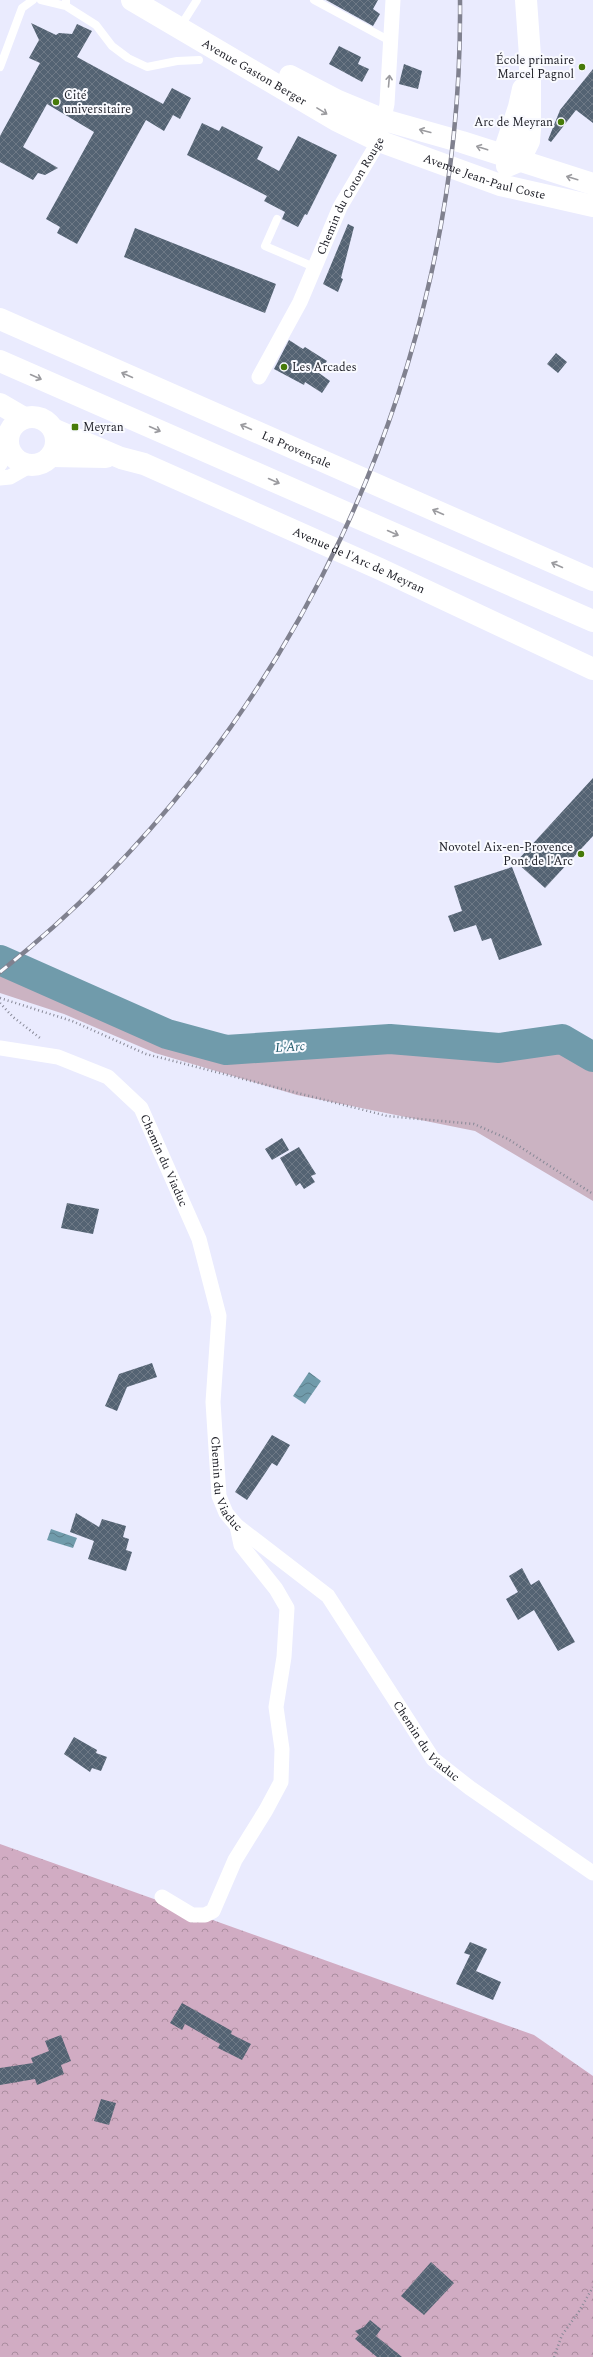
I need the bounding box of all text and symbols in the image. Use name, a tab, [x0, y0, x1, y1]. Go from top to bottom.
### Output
street label: Avenue Gaston Berger	[198, 34, 311, 111]
place label: École primaire Marcel Pagnol	[496, 51, 574, 84]
marker: École primaire Marcel Pagnol	[577, 62, 587, 72]
one-way arrow	[385, 75, 392, 88]
place label: Cité universitaire	[64, 86, 131, 119]
marker: Cité universitaire	[51, 97, 61, 107]
one-way arrow	[316, 108, 328, 116]
place label: Arc de Meyran	[474, 113, 553, 132]
marker: Arc de Meyran	[556, 117, 566, 127]
one-way arrow	[418, 127, 431, 134]
street label: Chemin du Coton Rouge	[312, 136, 390, 258]
one-way arrow	[477, 144, 489, 152]
street label: Avenue Jean-Paul Coste	[421, 149, 547, 205]
one-way arrow	[566, 174, 579, 181]
place label: Les Arcades	[292, 358, 357, 377]
marker: Les Arcades	[279, 362, 289, 372]
one-way arrow	[121, 371, 133, 378]
one-way arrow	[29, 374, 41, 381]
place label: Meyran	[83, 418, 124, 437]
marker: Meyran	[70, 422, 80, 432]
one-way arrow	[240, 423, 252, 431]
one-way arrow	[148, 426, 160, 433]
street label: La Provençale	[258, 426, 335, 474]
one-way arrow	[268, 478, 280, 485]
one-way arrow	[433, 508, 445, 515]
street label: Avenue de l'Arc de Meyran	[289, 522, 428, 599]
one-way arrow	[387, 530, 399, 537]
one-way arrow	[552, 560, 564, 568]
place label: Novotel Aix-en-Provence Pont de l'Arc	[439, 838, 573, 871]
marker: Novotel Aix-en-Provence Pont de l'Arc	[576, 849, 586, 859]
water label: L'Arc	[274, 1036, 306, 1058]
street label: Chemin du Viaduc	[135, 1111, 193, 1210]
street label: Chemin du Viaduc	[205, 1436, 246, 1537]
street label: Chemin du Viaduc	[388, 1697, 464, 1787]

